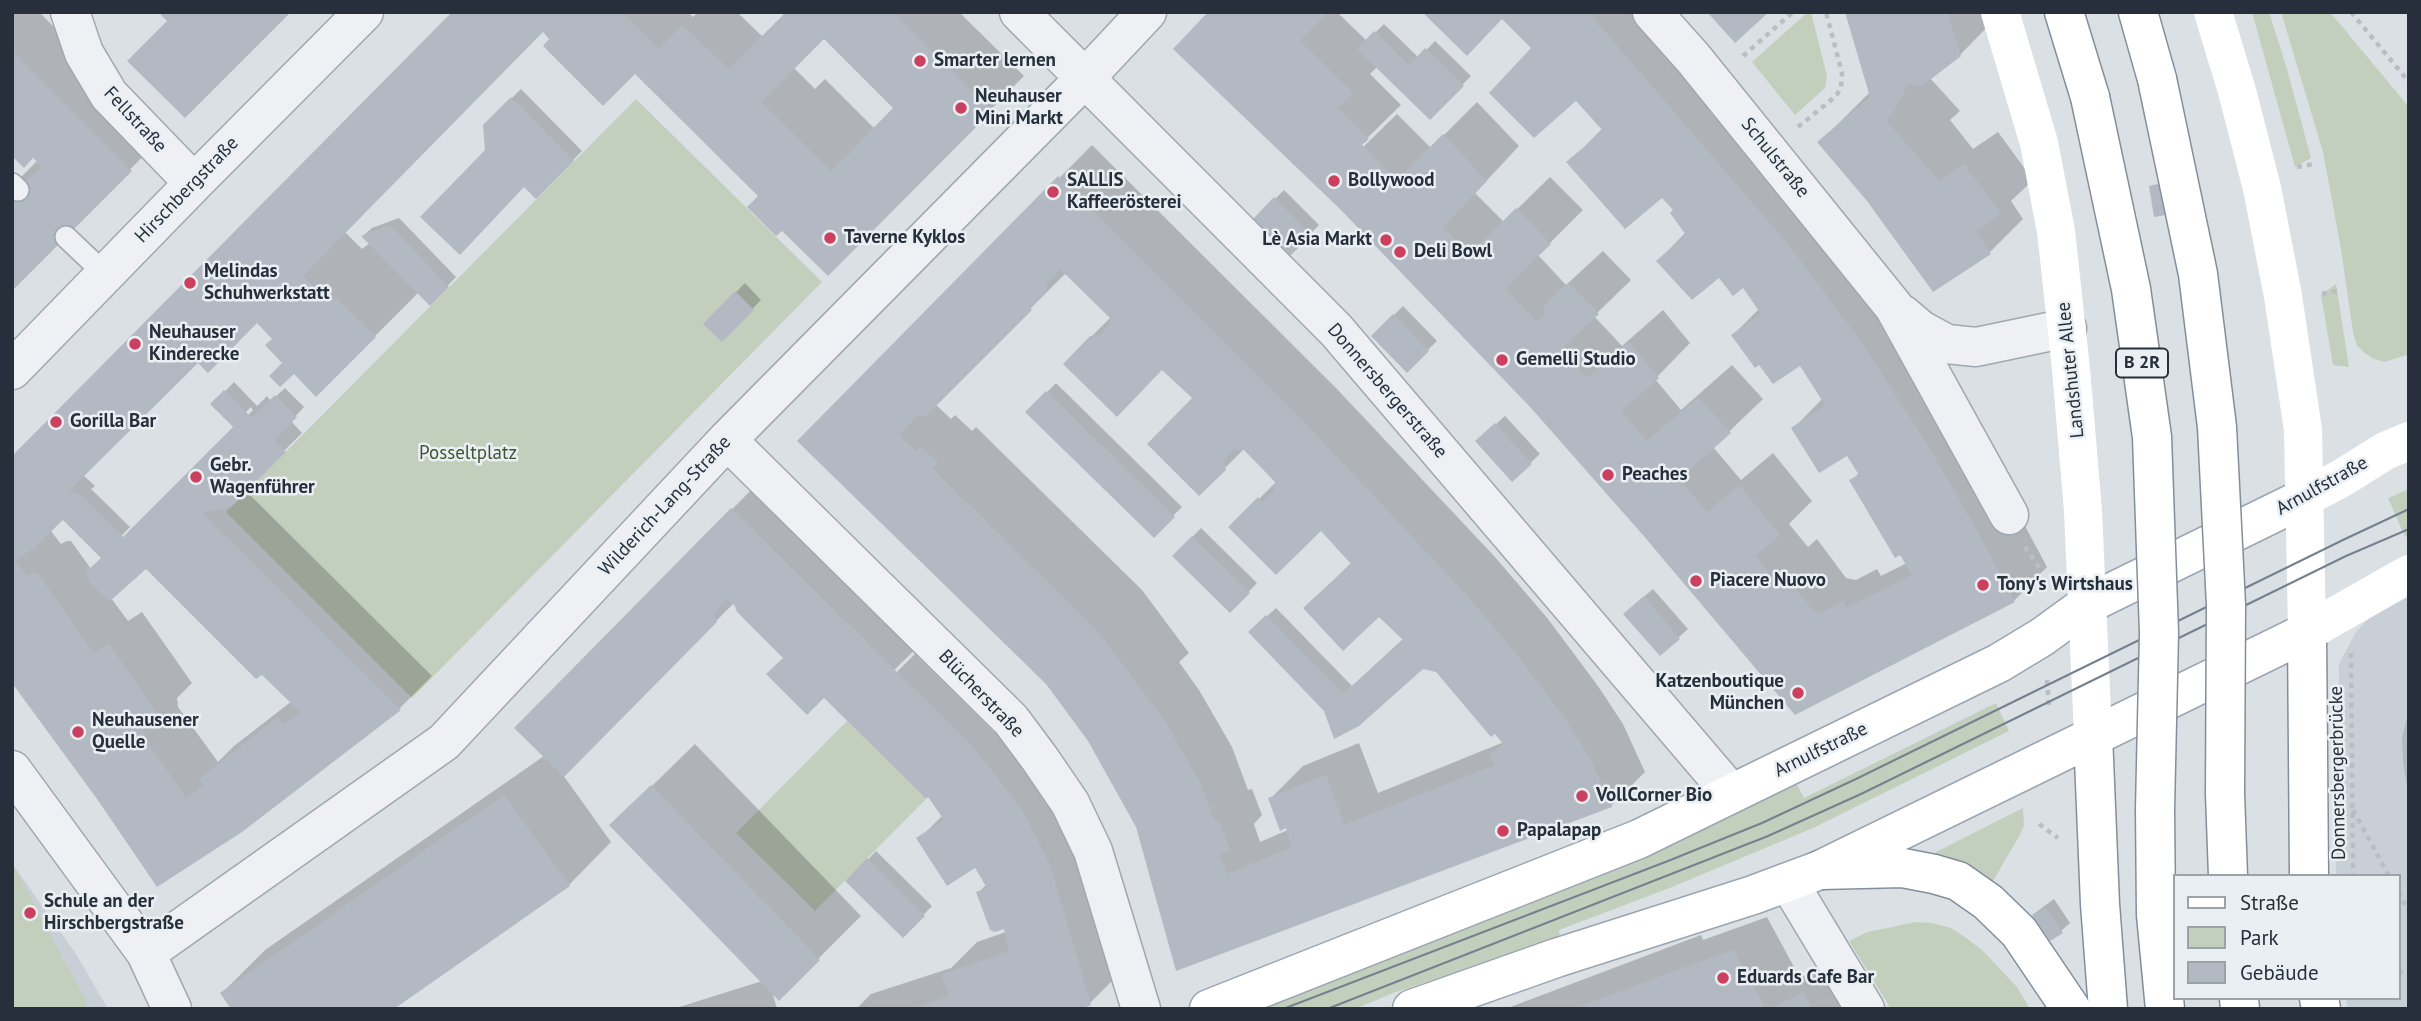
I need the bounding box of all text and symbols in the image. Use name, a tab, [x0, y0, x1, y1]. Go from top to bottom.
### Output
place label: Smarter lernen	[934, 50, 1056, 72]
marker: Smarter lernen	[912, 53, 928, 69]
street label: Fellstraße	[99, 82, 171, 158]
place label: Neuhauser Mini Markt	[975, 86, 1063, 130]
marker: Neuhauser Mini Markt	[953, 100, 969, 116]
street label: Schulstraße	[1736, 113, 1814, 203]
street label: Hirschbergstraße	[130, 132, 244, 248]
place label: SALLIS Kaffeerösterei	[1067, 170, 1182, 214]
place label: Bollywood	[1348, 170, 1434, 192]
marker: Bollywood	[1326, 173, 1342, 189]
marker: SALLIS Kaffeerösterei	[1045, 184, 1061, 200]
place label: Taverne Kyklos	[844, 227, 965, 249]
place label: Lè Asia Markt	[1262, 229, 1372, 251]
marker: Taverne Kyklos	[822, 230, 838, 246]
marker: Lè Asia Markt	[1378, 232, 1394, 248]
place label: Deli Bowl	[1414, 241, 1492, 263]
marker: Deli Bowl	[1392, 244, 1408, 260]
place label: Melindas Schuhwerkstatt	[204, 261, 330, 305]
marker: Melindas Schuhwerkstatt	[182, 275, 198, 291]
street label: Landshuter Allee	[2053, 301, 2089, 439]
street label: Donnersbergerstraße	[1322, 319, 1452, 463]
place label: Neuhauser Kinderecke	[149, 322, 239, 366]
marker: Neuhauser Kinderecke	[127, 336, 143, 352]
road number: B 2R	[2116, 348, 2168, 377]
place label: Gemelli Studio	[1516, 349, 1636, 371]
marker: Gemelli Studio	[1494, 352, 1510, 368]
place label: Gorilla Bar	[70, 411, 156, 433]
marker: Gorilla Bar	[48, 414, 64, 430]
street label: Wilderich-Lang-Straße	[594, 431, 736, 581]
park label: Posseltplatz	[419, 443, 517, 465]
street label: Arnulfstraße	[2272, 452, 2372, 520]
place label: Gebr. Wagenführer	[210, 455, 315, 499]
place label: Peaches	[1622, 464, 1688, 486]
marker: Peaches	[1600, 467, 1616, 483]
marker: Gebr. Wagenführer	[188, 469, 204, 485]
place label: Piacere Nuovo	[1710, 570, 1826, 592]
marker: Piacere Nuovo	[1688, 573, 1704, 589]
place label: Tony's Wirtshaus	[1997, 574, 2133, 596]
marker: Tony's Wirtshaus	[1975, 577, 1991, 593]
street label: Blücherstraße	[933, 645, 1029, 743]
place label: Katzenboutique München	[1656, 671, 1784, 715]
marker: Katzenboutique München	[1790, 685, 1806, 701]
street label: Donnersbergerbrücke	[2325, 686, 2351, 860]
place label: Neuhausener Quelle	[92, 710, 199, 754]
street label: Arnulfstraße	[1771, 718, 1871, 782]
marker: Neuhausener Quelle	[70, 724, 86, 740]
place label: VollCorner Bio	[1596, 785, 1712, 807]
marker: VollCorner Bio	[1574, 788, 1590, 804]
place label: Papalapap	[1517, 820, 1601, 842]
marker: Papalapap	[1495, 823, 1511, 839]
legend	[2172, 874, 2400, 1000]
text: Straße	[2240, 889, 2299, 916]
place label: Schule an der Hirschbergstraße	[44, 891, 184, 935]
marker: Schule an der Hirschbergstraße	[22, 905, 38, 921]
text: Park	[2240, 924, 2279, 951]
text: Gebäude	[2240, 959, 2319, 986]
place label: Eduards Cafe Bar	[1737, 967, 1874, 989]
marker: Eduards Cafe Bar	[1715, 970, 1731, 986]

